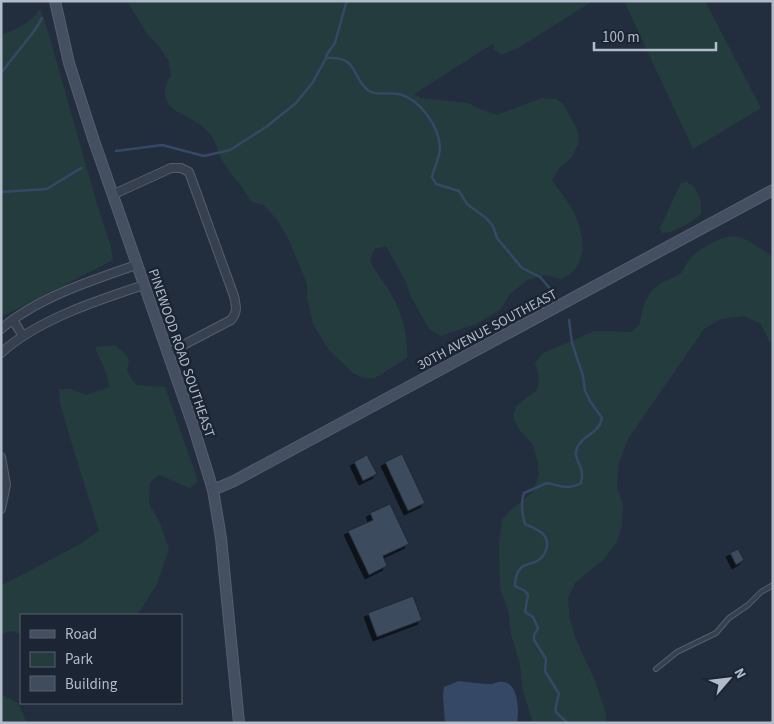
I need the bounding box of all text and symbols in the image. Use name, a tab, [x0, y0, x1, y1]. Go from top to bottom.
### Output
scale bar	[594, 20, 716, 52]
text: 100 m	[602, 27, 640, 48]
street label: PINEWOOD ROAD SOUTHEAST	[143, 266, 220, 441]
street label: 30TH AVENUE SOUTHEAST	[414, 284, 561, 375]
legend	[20, 614, 182, 704]
text: Road	[65, 624, 97, 645]
text: Park	[65, 649, 94, 670]
north arrow	[704, 654, 754, 704]
text: N	[729, 665, 751, 682]
text: Building	[65, 674, 118, 695]

